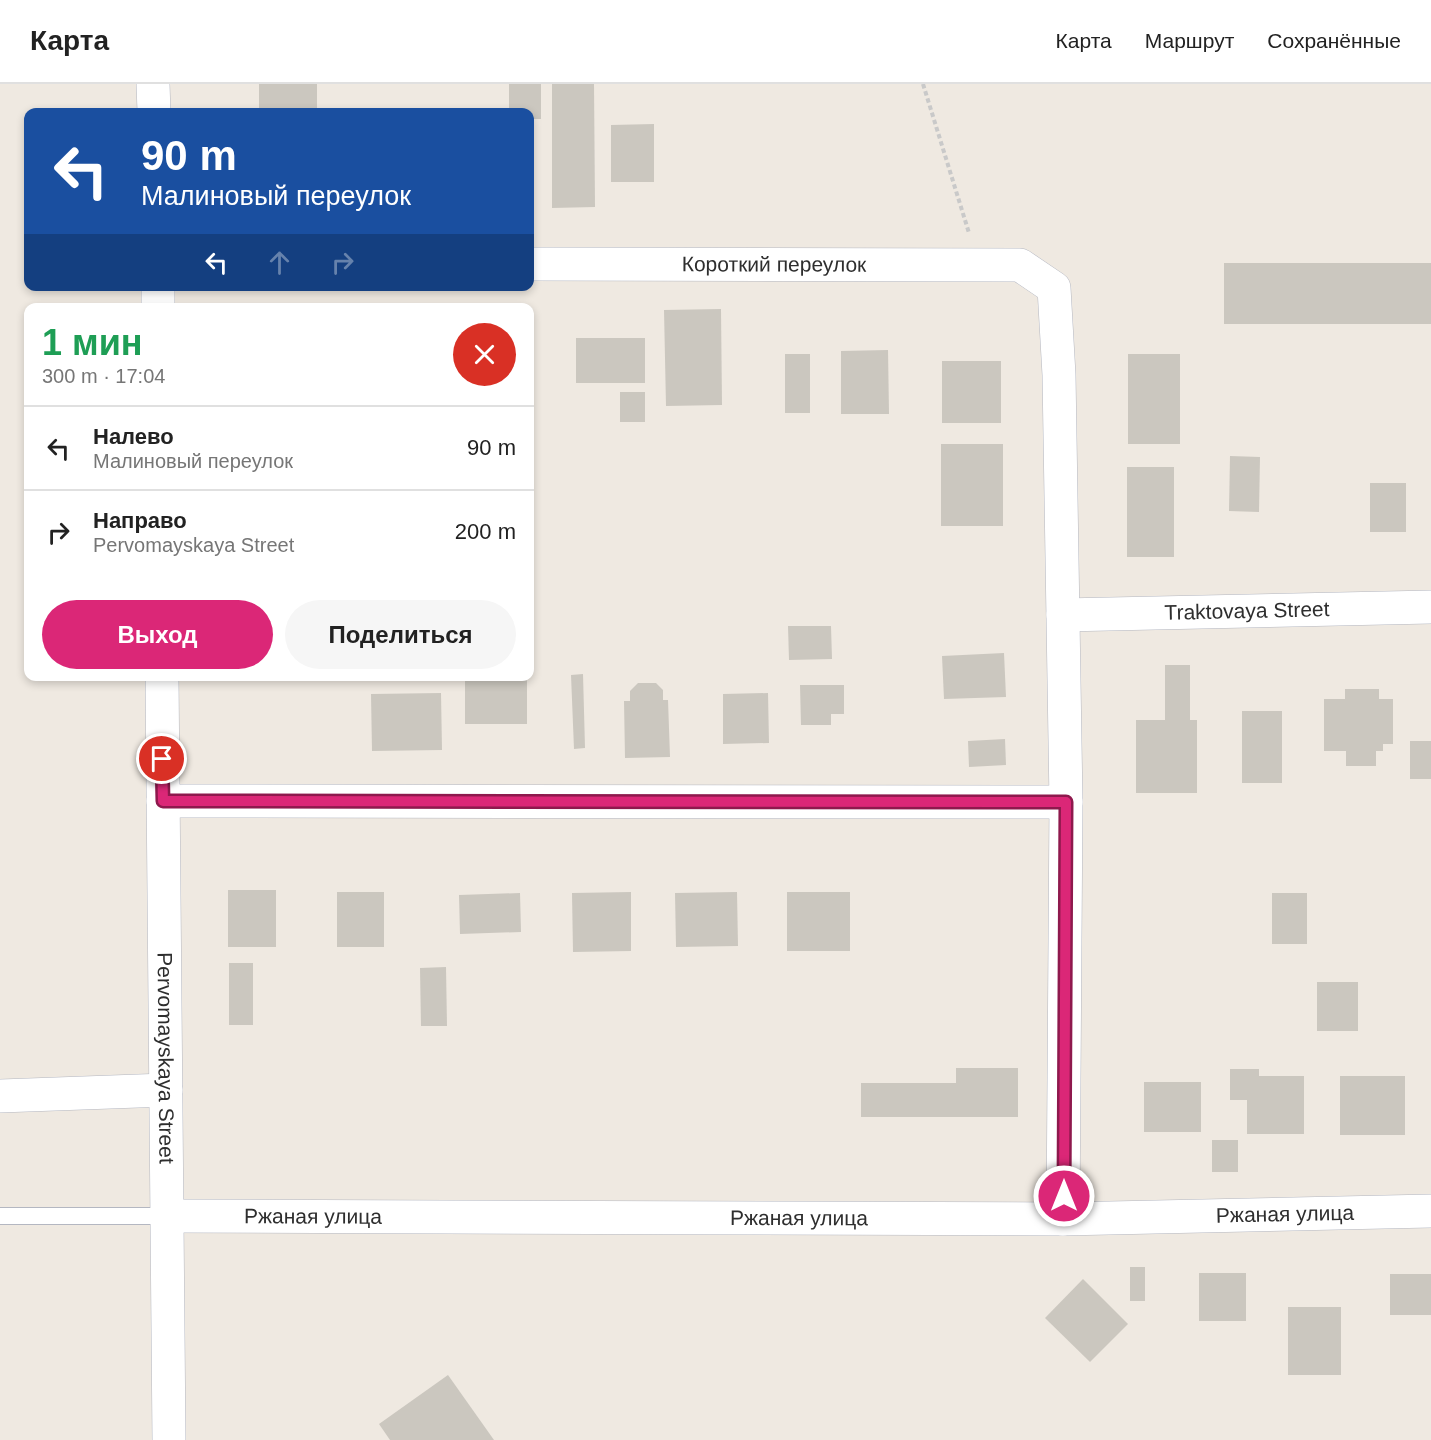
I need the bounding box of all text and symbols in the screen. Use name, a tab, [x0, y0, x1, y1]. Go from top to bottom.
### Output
text: Карта	[30, 25, 109, 56]
text: Карта	[1056, 29, 1112, 52]
text: Маршрут	[1145, 29, 1234, 52]
text: Сохранённые	[1267, 29, 1401, 52]
icon: left	[42, 132, 120, 210]
text: 90 m	[141, 132, 237, 179]
text: Малиновый переулок	[141, 181, 411, 211]
icon: left	[200, 246, 233, 279]
icon: ahead	[263, 246, 296, 279]
icon: right	[326, 246, 359, 279]
street label: Короткий переулок	[682, 252, 867, 276]
text: 1 мин	[42, 322, 143, 363]
button: close	[453, 323, 516, 386]
text: 300 m · 17:04	[42, 365, 165, 387]
text: Налево	[93, 424, 174, 449]
icon: left	[42, 432, 75, 465]
text: 90 m	[467, 435, 516, 460]
text: Малиновый переулок	[93, 450, 293, 472]
text: Направо	[93, 508, 187, 533]
icon: right	[42, 516, 75, 549]
text: 200 m	[455, 519, 516, 544]
text: Pervomayskaya Street	[93, 534, 294, 556]
street label: Traktovaya Street	[1164, 597, 1330, 624]
button: Выход	[42, 600, 273, 669]
button: Поделиться	[285, 600, 516, 669]
pin	[136, 733, 187, 784]
icon: arrive	[145, 742, 178, 775]
street label: Pervomayskaya Street	[154, 952, 178, 1164]
position arrow	[1032, 1164, 1096, 1228]
street label: Ржаная улица	[1216, 1201, 1355, 1227]
street label: Ржаная улица	[244, 1204, 382, 1228]
street label: Ржаная улица	[730, 1206, 868, 1229]

